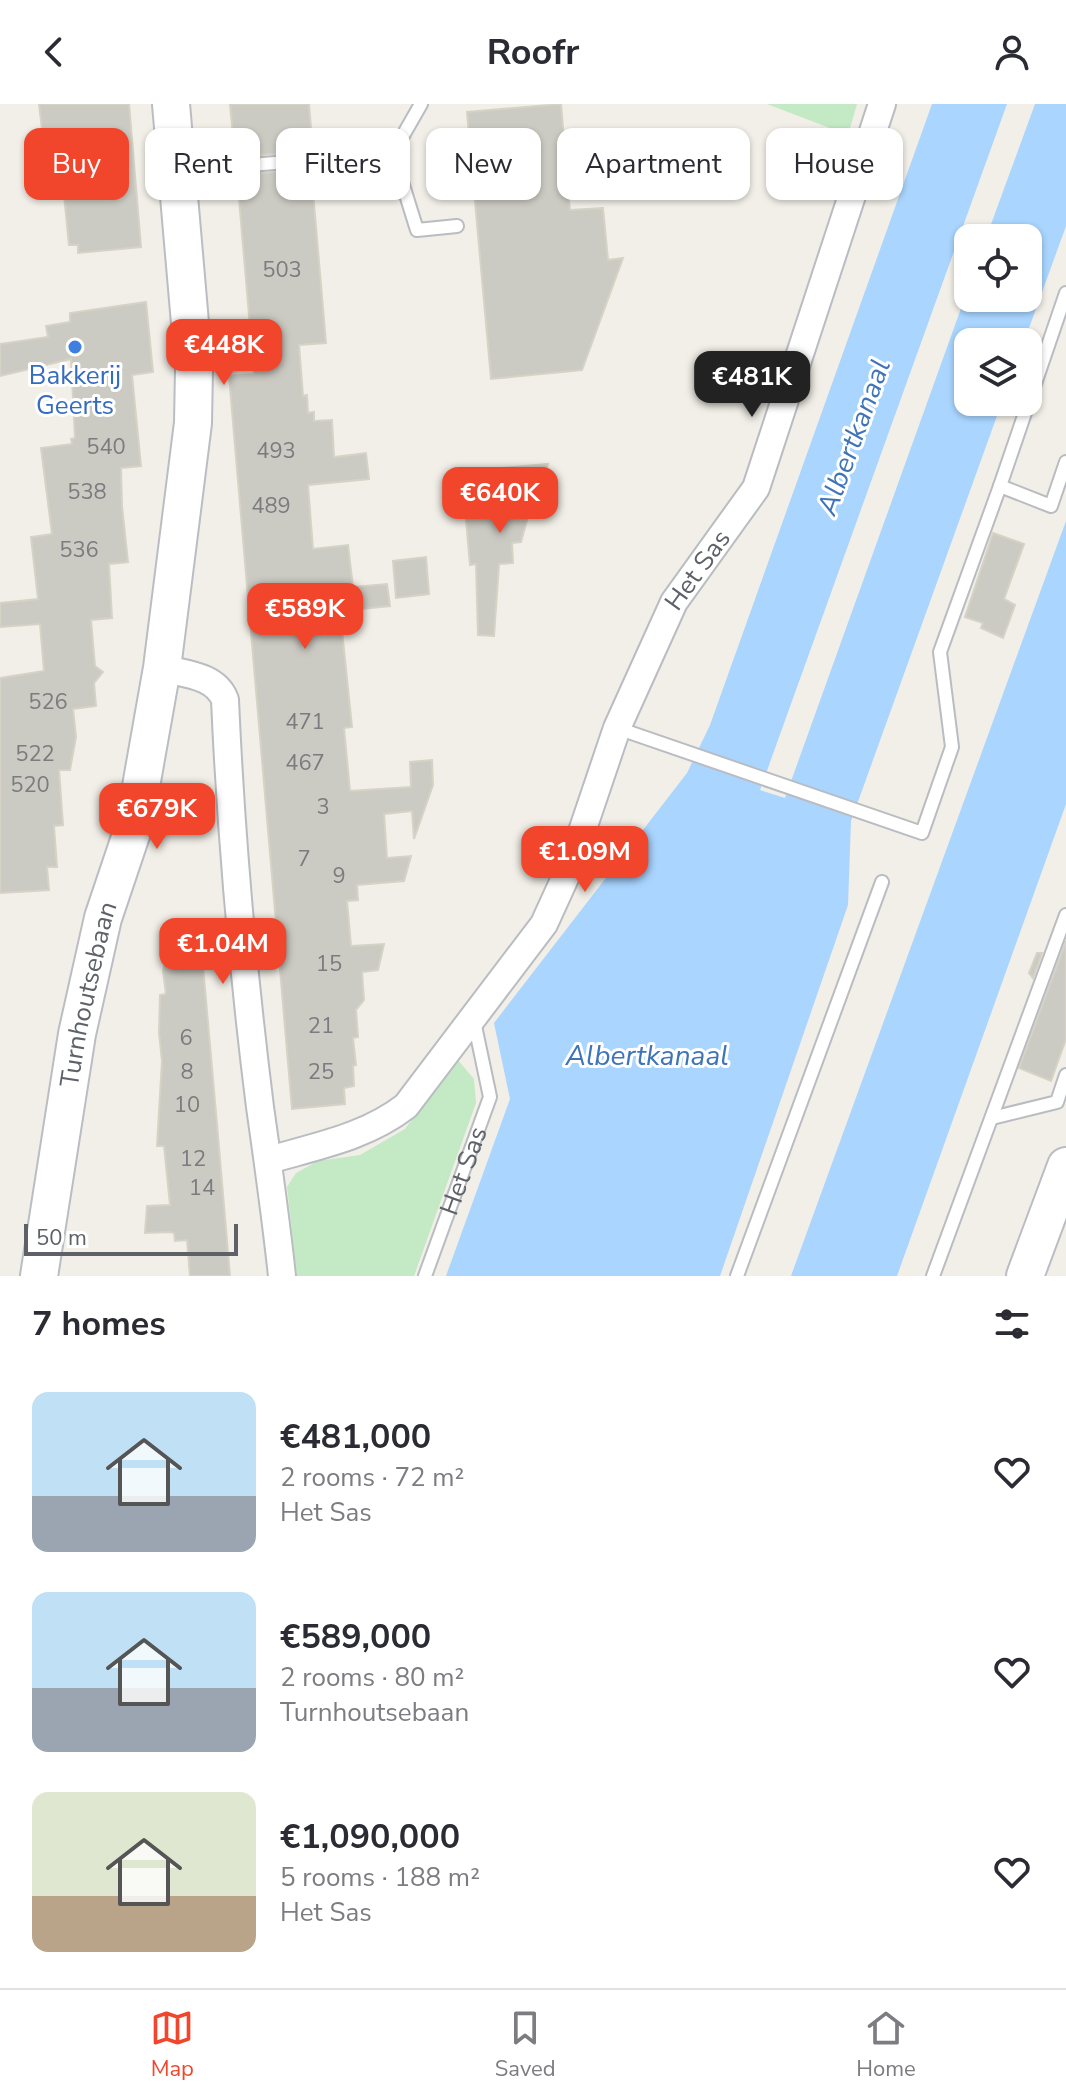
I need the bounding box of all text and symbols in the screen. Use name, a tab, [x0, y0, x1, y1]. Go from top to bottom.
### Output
text: Roofr	[487, 28, 579, 77]
icon: back	[32, 30, 76, 74]
icon: person	[990, 30, 1034, 74]
chip: Buy	[24, 128, 129, 200]
chip: Rent	[145, 128, 260, 200]
chip: Filters	[276, 128, 410, 200]
chip: New	[426, 128, 541, 200]
chip: Apartment	[557, 128, 750, 200]
chip: House	[766, 128, 903, 200]
map controls	[954, 224, 1042, 416]
button: locate	[954, 224, 1042, 312]
house number: 503	[262, 255, 302, 285]
pin: €448K	[168, 319, 280, 387]
text: €448K	[184, 327, 264, 362]
button: layers	[954, 328, 1042, 416]
marker: Bakkerij Geerts	[66, 338, 84, 356]
pin: €481K	[696, 351, 808, 419]
water label: Albertkanaal	[808, 354, 900, 521]
place label: Bakkerij Geerts	[29, 358, 121, 423]
text: €481K	[712, 359, 792, 394]
house number: 540	[86, 432, 126, 462]
house number: 493	[256, 436, 296, 466]
pin: €640K	[444, 467, 556, 535]
text: €640K	[460, 475, 540, 510]
house number: 538	[67, 477, 107, 507]
house number: 489	[251, 491, 291, 521]
street label: Het Sas	[657, 523, 739, 618]
house number: 536	[59, 535, 99, 565]
pin: €589K	[249, 583, 361, 651]
text: €589K	[265, 591, 345, 626]
house number: 526	[28, 687, 68, 717]
house number: 471	[285, 707, 325, 737]
house number: 522	[15, 739, 55, 769]
house number: 467	[285, 748, 325, 778]
house number: 520	[10, 770, 50, 800]
pin: €679K	[101, 783, 213, 851]
text: €679K	[117, 791, 197, 826]
house number: 3	[316, 792, 330, 822]
pin: €1.09M	[520, 826, 650, 894]
text: €1.09M	[539, 834, 631, 869]
house number: 7	[297, 844, 311, 874]
house number: 9	[332, 861, 346, 891]
street label: Turnhoutsebaan	[52, 897, 125, 1090]
pin: €1.04M	[158, 918, 288, 986]
text: €1.04M	[177, 926, 269, 961]
house number: 15	[316, 949, 342, 979]
house number: 21	[308, 1011, 334, 1041]
house number: 6	[179, 1023, 193, 1053]
water label: Albertkanaal	[564, 1037, 729, 1075]
house number: 8	[180, 1057, 194, 1087]
house number: 25	[308, 1057, 334, 1087]
house number: 10	[174, 1090, 200, 1120]
street label: Het Sas	[432, 1122, 496, 1220]
house number: 12	[180, 1144, 206, 1174]
house number: 14	[189, 1173, 215, 1203]
scale bar	[24, 1220, 238, 1256]
text: 50 m	[36, 1223, 87, 1253]
text: 7 homes	[32, 1301, 166, 1347]
icon: filters	[990, 1302, 1034, 1346]
text: €481,000	[280, 1414, 431, 1460]
icon: home	[96, 1424, 192, 1520]
icon: heart	[990, 1450, 1034, 1494]
text: 2 rooms · 72 m²	[280, 1460, 464, 1495]
text: Het Sas	[280, 1495, 372, 1530]
text: €589,000	[280, 1614, 431, 1660]
icon: home	[96, 1624, 192, 1720]
icon: heart	[990, 1650, 1034, 1694]
text: 2 rooms · 80 m²	[280, 1660, 464, 1695]
text: Turnhoutsebaan	[280, 1695, 469, 1730]
text: €1,090,000	[280, 1814, 460, 1860]
icon: home	[96, 1824, 192, 1920]
icon: heart	[990, 1850, 1034, 1894]
text: 5 rooms · 188 m²	[280, 1860, 480, 1895]
text: Het Sas	[280, 1895, 372, 1930]
tab: Map	[150, 2006, 194, 2084]
tab: Saved	[495, 2006, 556, 2084]
tab: Home	[856, 2006, 916, 2084]

